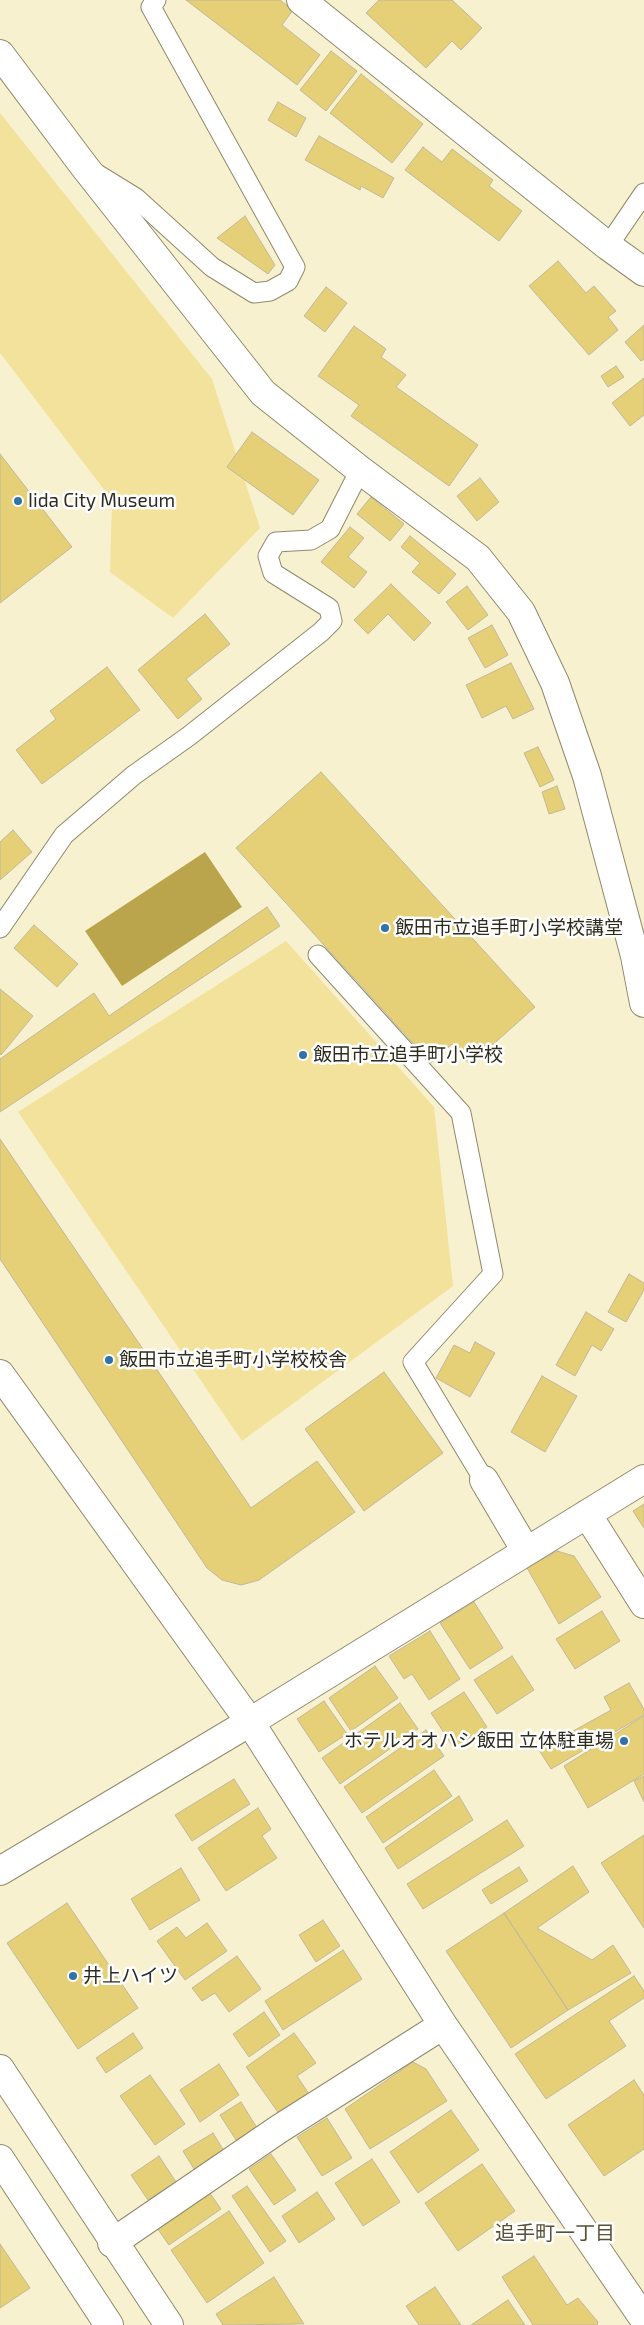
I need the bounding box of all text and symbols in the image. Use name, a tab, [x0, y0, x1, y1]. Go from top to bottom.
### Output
place label: Iida City Museum	[28, 490, 175, 512]
marker: Iida City Museum	[12, 495, 24, 507]
place label: 飯田市立追手町小学校講堂	[395, 917, 623, 939]
marker: 飯田市立追手町小学校講堂	[379, 922, 391, 934]
place label: 飯田市立追手町小学校	[313, 1044, 503, 1066]
marker: 飯田市立追手町小学校	[297, 1049, 309, 1061]
place label: 飯田市立追手町小学校校舎	[119, 1349, 347, 1371]
marker: 飯田市立追手町小学校校舎	[103, 1354, 115, 1366]
place label: ホテルオオハシ飯田 立体駐車場	[344, 1730, 614, 1752]
marker: ホテルオオハシ飯田 立体駐車場	[618, 1735, 630, 1747]
place label: 井上ハイツ	[83, 1965, 178, 1987]
marker: 井上ハイツ	[67, 1970, 79, 1982]
district label: 追手町一丁目	[495, 2221, 615, 2245]

